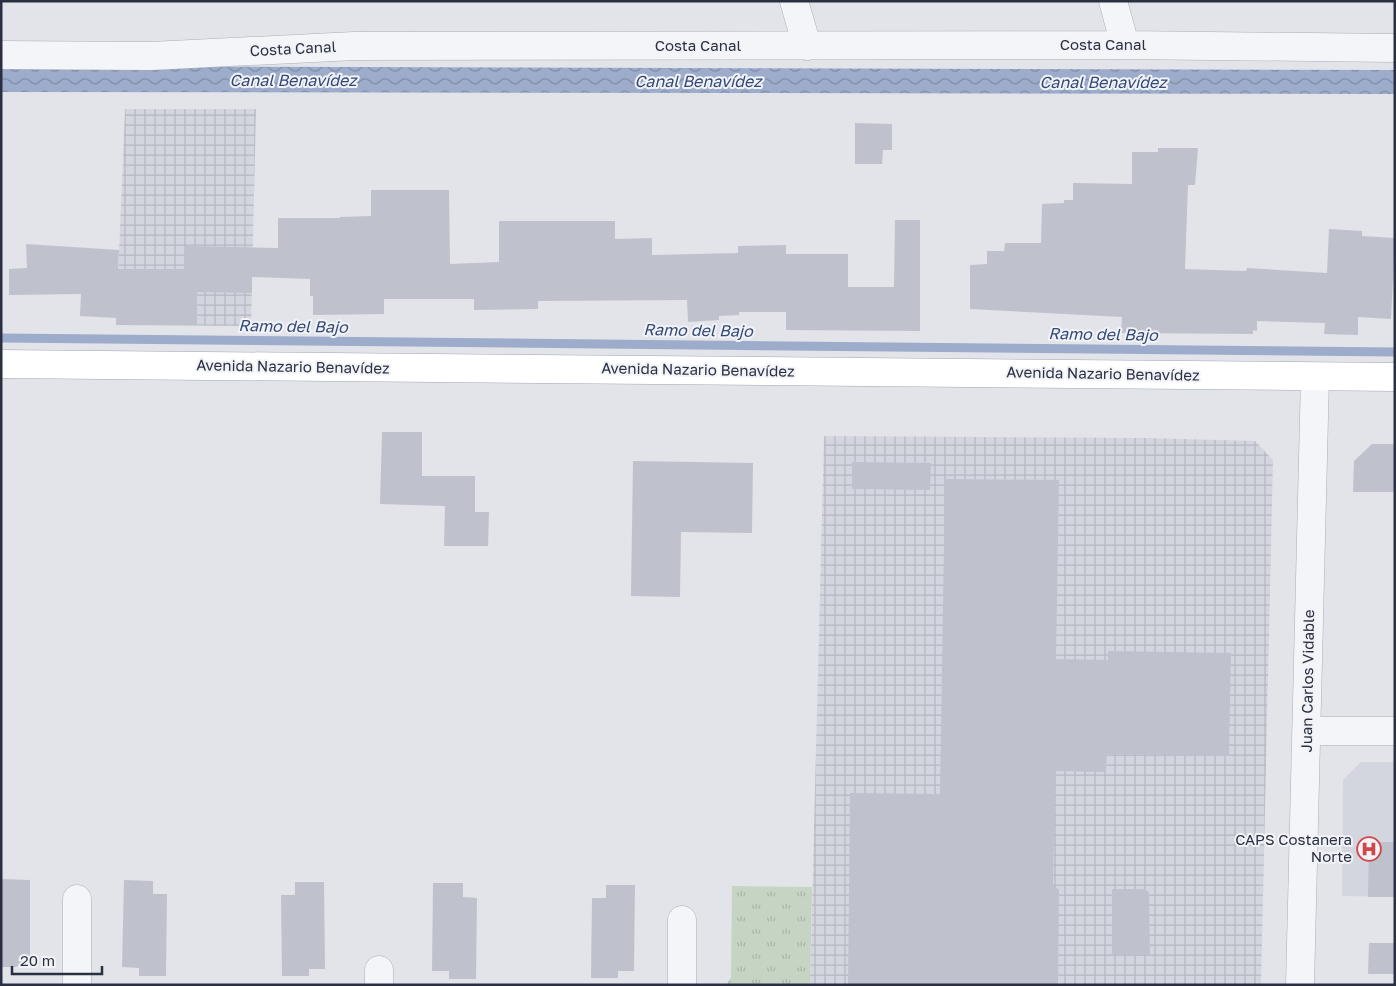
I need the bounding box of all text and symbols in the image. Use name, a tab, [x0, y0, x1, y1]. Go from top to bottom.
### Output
street label: Costa Canal	[1060, 35, 1146, 53]
street label: Costa Canal	[655, 36, 741, 54]
street label: Costa Canal	[249, 37, 337, 59]
water label: Canal Benavídez	[229, 70, 358, 90]
water label: Canal Benavídez	[634, 71, 763, 91]
water label: Canal Benavídez	[1039, 72, 1168, 92]
water label: Ramo del Bajo	[238, 315, 349, 337]
water label: Ramo del Bajo	[643, 319, 754, 341]
water label: Ramo del Bajo	[1048, 323, 1159, 345]
street label: Avenida Nazario Benavídez	[196, 355, 390, 377]
street label: Avenida Nazario Benavídez	[601, 358, 795, 380]
street label: Avenida Nazario Benavídez	[1006, 362, 1200, 384]
street label: Juan Carlos Vidable	[1297, 609, 1317, 753]
place label: CAPS Costanera Norte	[1235, 830, 1352, 865]
hospital icon: CAPS Costanera Norte	[1356, 836, 1382, 862]
scale bar	[12, 944, 102, 976]
text: 20 m	[20, 951, 55, 969]

